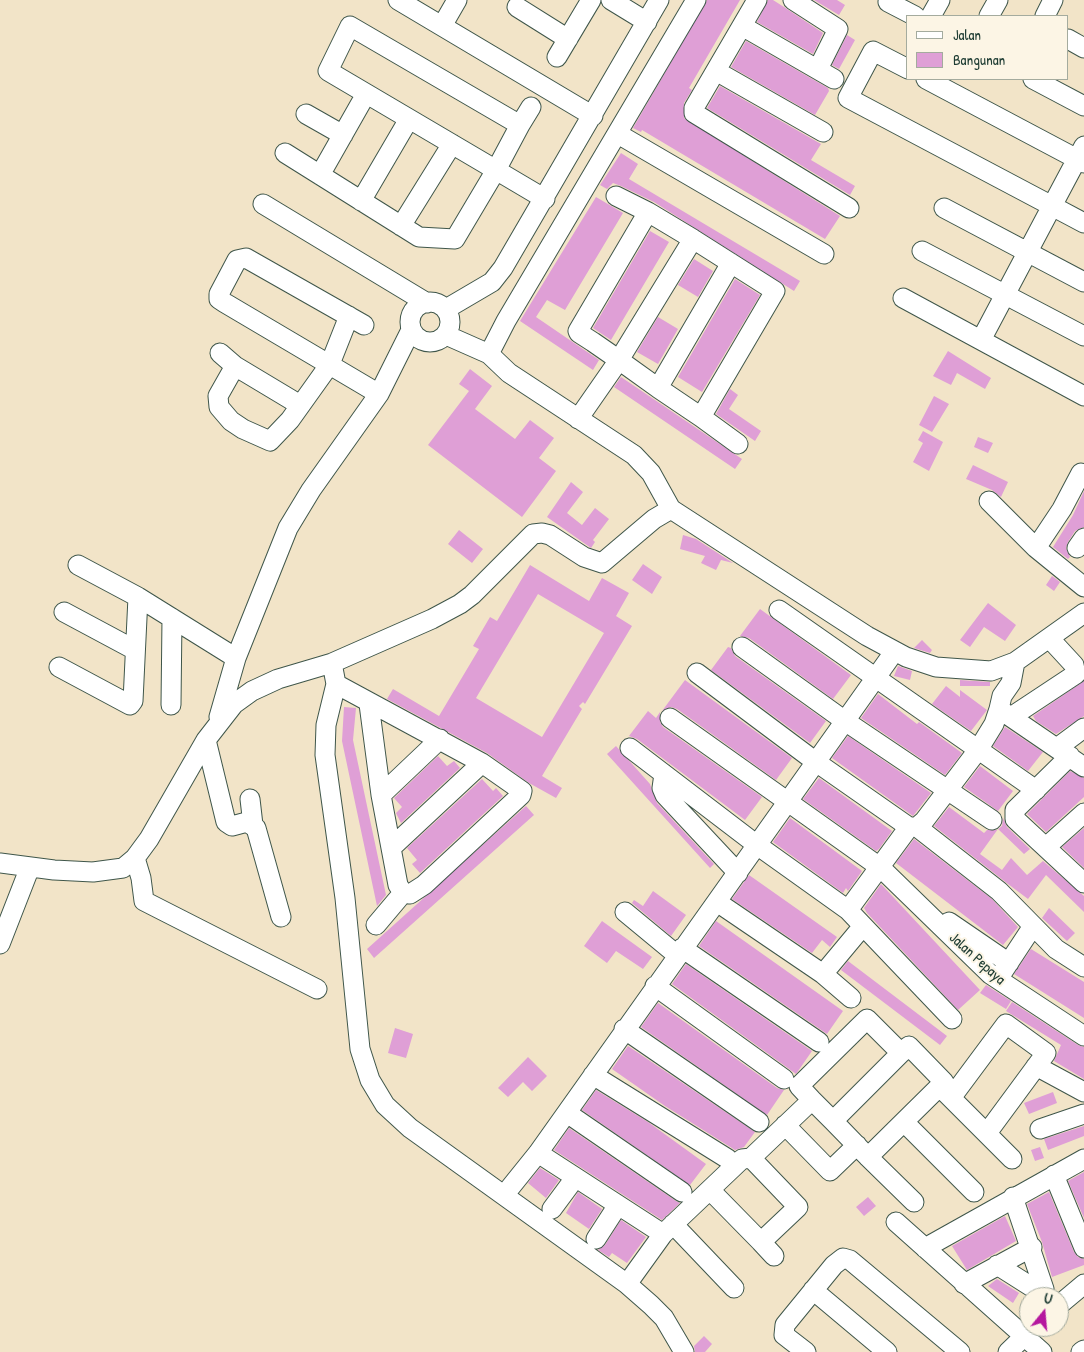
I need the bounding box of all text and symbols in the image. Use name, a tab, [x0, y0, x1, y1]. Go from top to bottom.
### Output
legend	[906, 15, 1069, 80]
text: Jalan	[953, 24, 981, 45]
text: Bangunan	[953, 49, 1005, 70]
street label: Jalan Pepaya	[945, 929, 1009, 989]
north arrow	[1019, 1287, 1069, 1337]
text: U	[1042, 1288, 1055, 1308]

